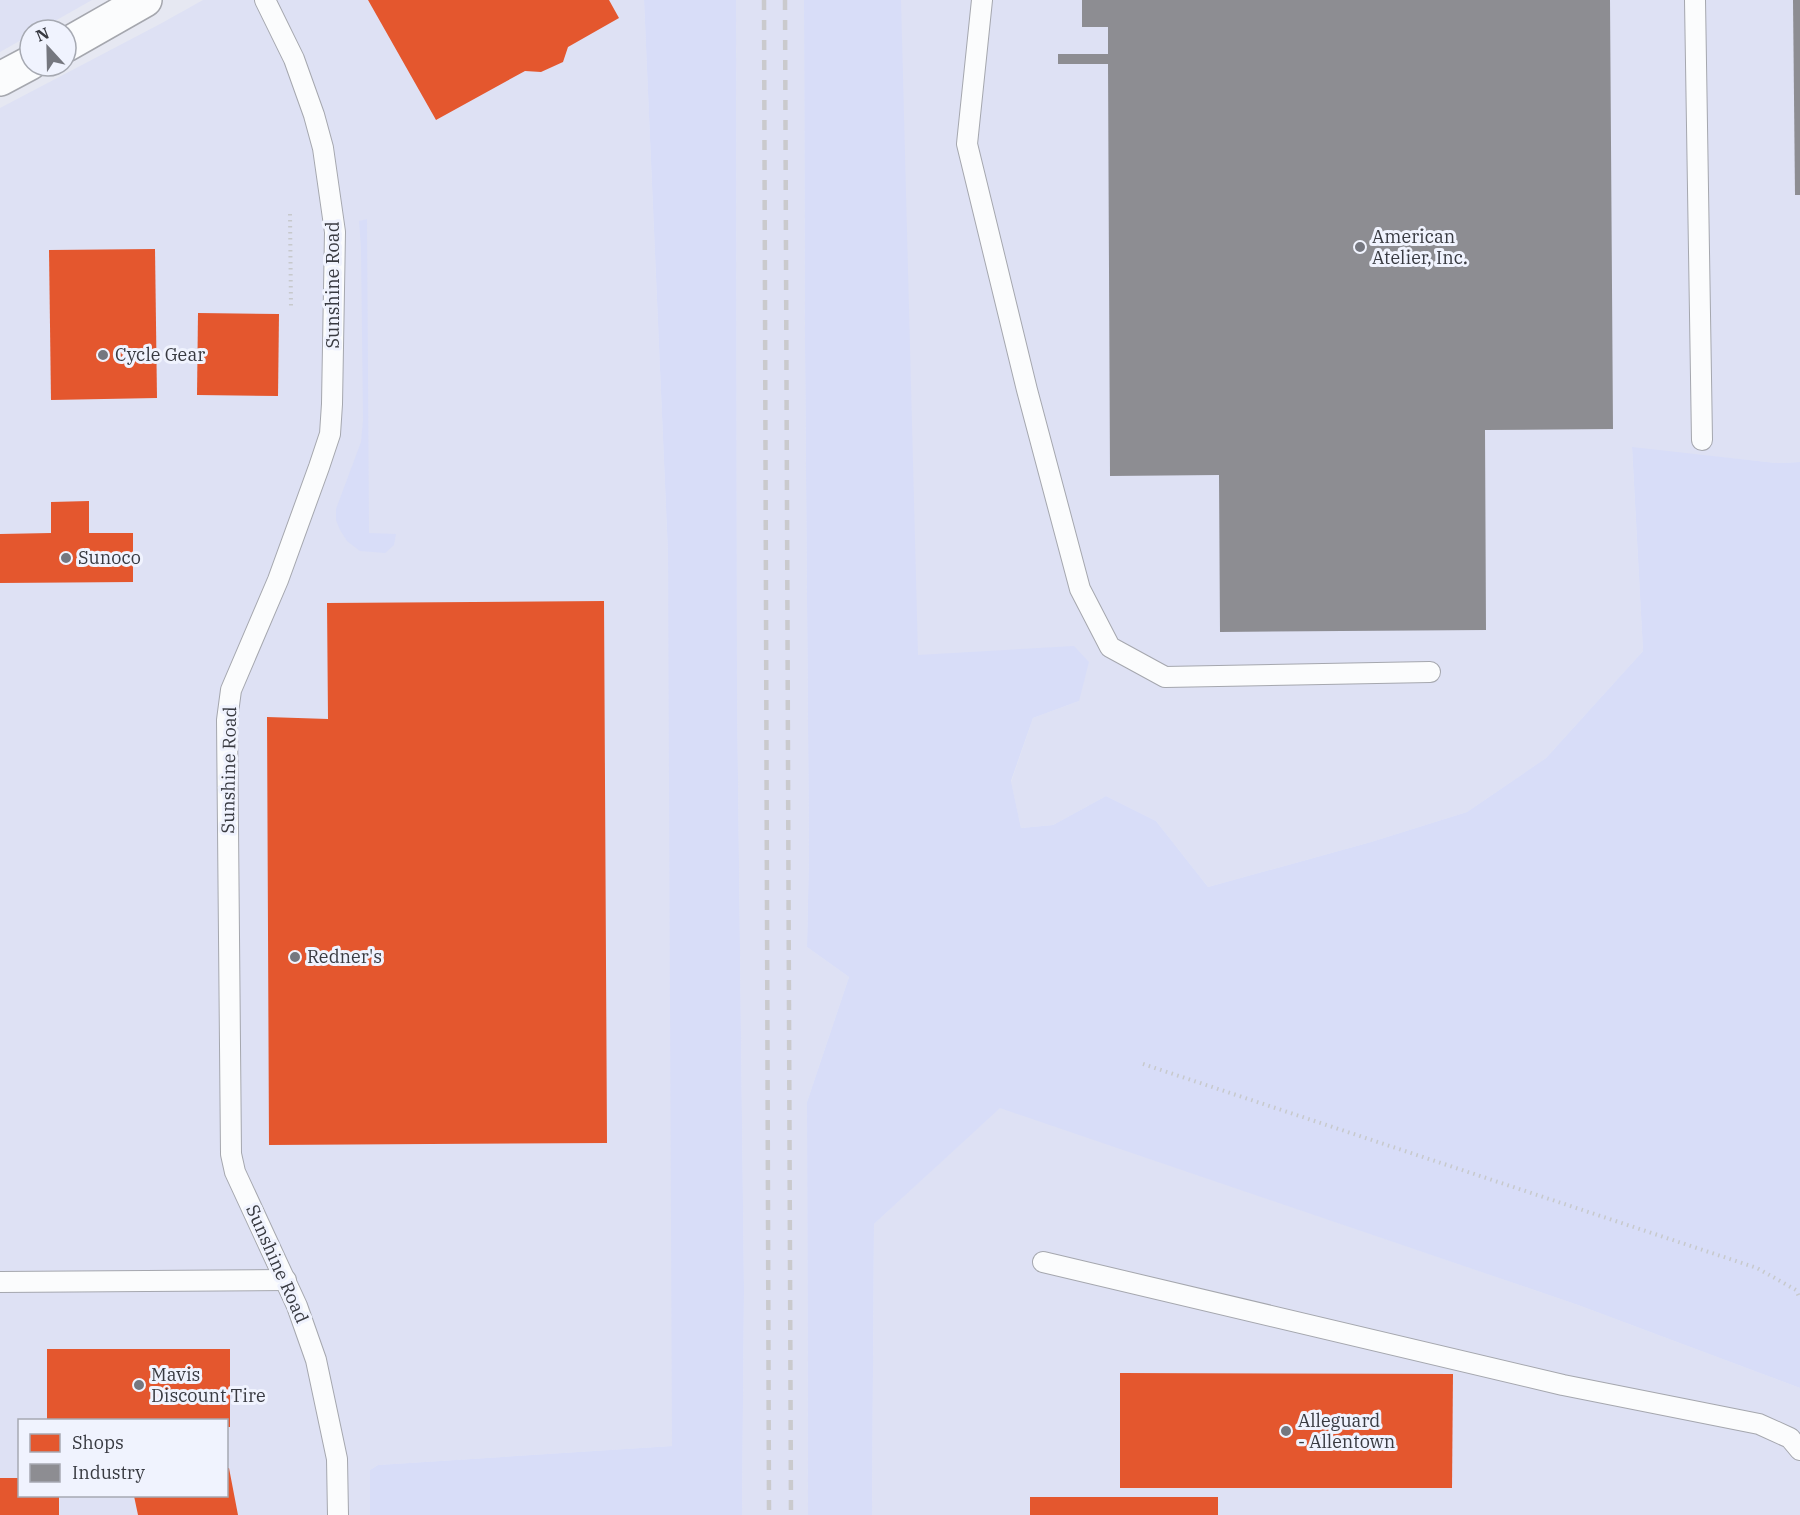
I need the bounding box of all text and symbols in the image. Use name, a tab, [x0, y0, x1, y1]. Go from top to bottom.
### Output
north arrow	[18, 18, 78, 78]
text: N	[33, 22, 52, 46]
street label: Sunshine Road	[321, 221, 344, 349]
place label: American Atelier, Inc.	[1372, 225, 1467, 269]
marker: American Atelier, Inc.	[1353, 240, 1367, 254]
place label: Cycle Gear	[115, 343, 205, 366]
marker: Cycle Gear	[96, 348, 110, 362]
place label: Sunoco	[78, 546, 141, 569]
marker: Sunoco	[59, 551, 73, 565]
street label: Sunshine Road	[216, 706, 241, 834]
place label: Redner's	[307, 945, 382, 968]
marker: Redner's	[288, 950, 302, 964]
street label: Sunshine Road	[241, 1201, 314, 1327]
place label: Mavis Discount Tire	[151, 1363, 266, 1407]
marker: Mavis Discount Tire	[132, 1378, 146, 1392]
place label: Alleguard - Allentown	[1298, 1409, 1395, 1453]
legend	[18, 1419, 228, 1497]
marker: Alleguard - Allentown	[1279, 1424, 1293, 1438]
text: Shops	[72, 1431, 124, 1454]
text: Industry	[72, 1461, 145, 1484]

